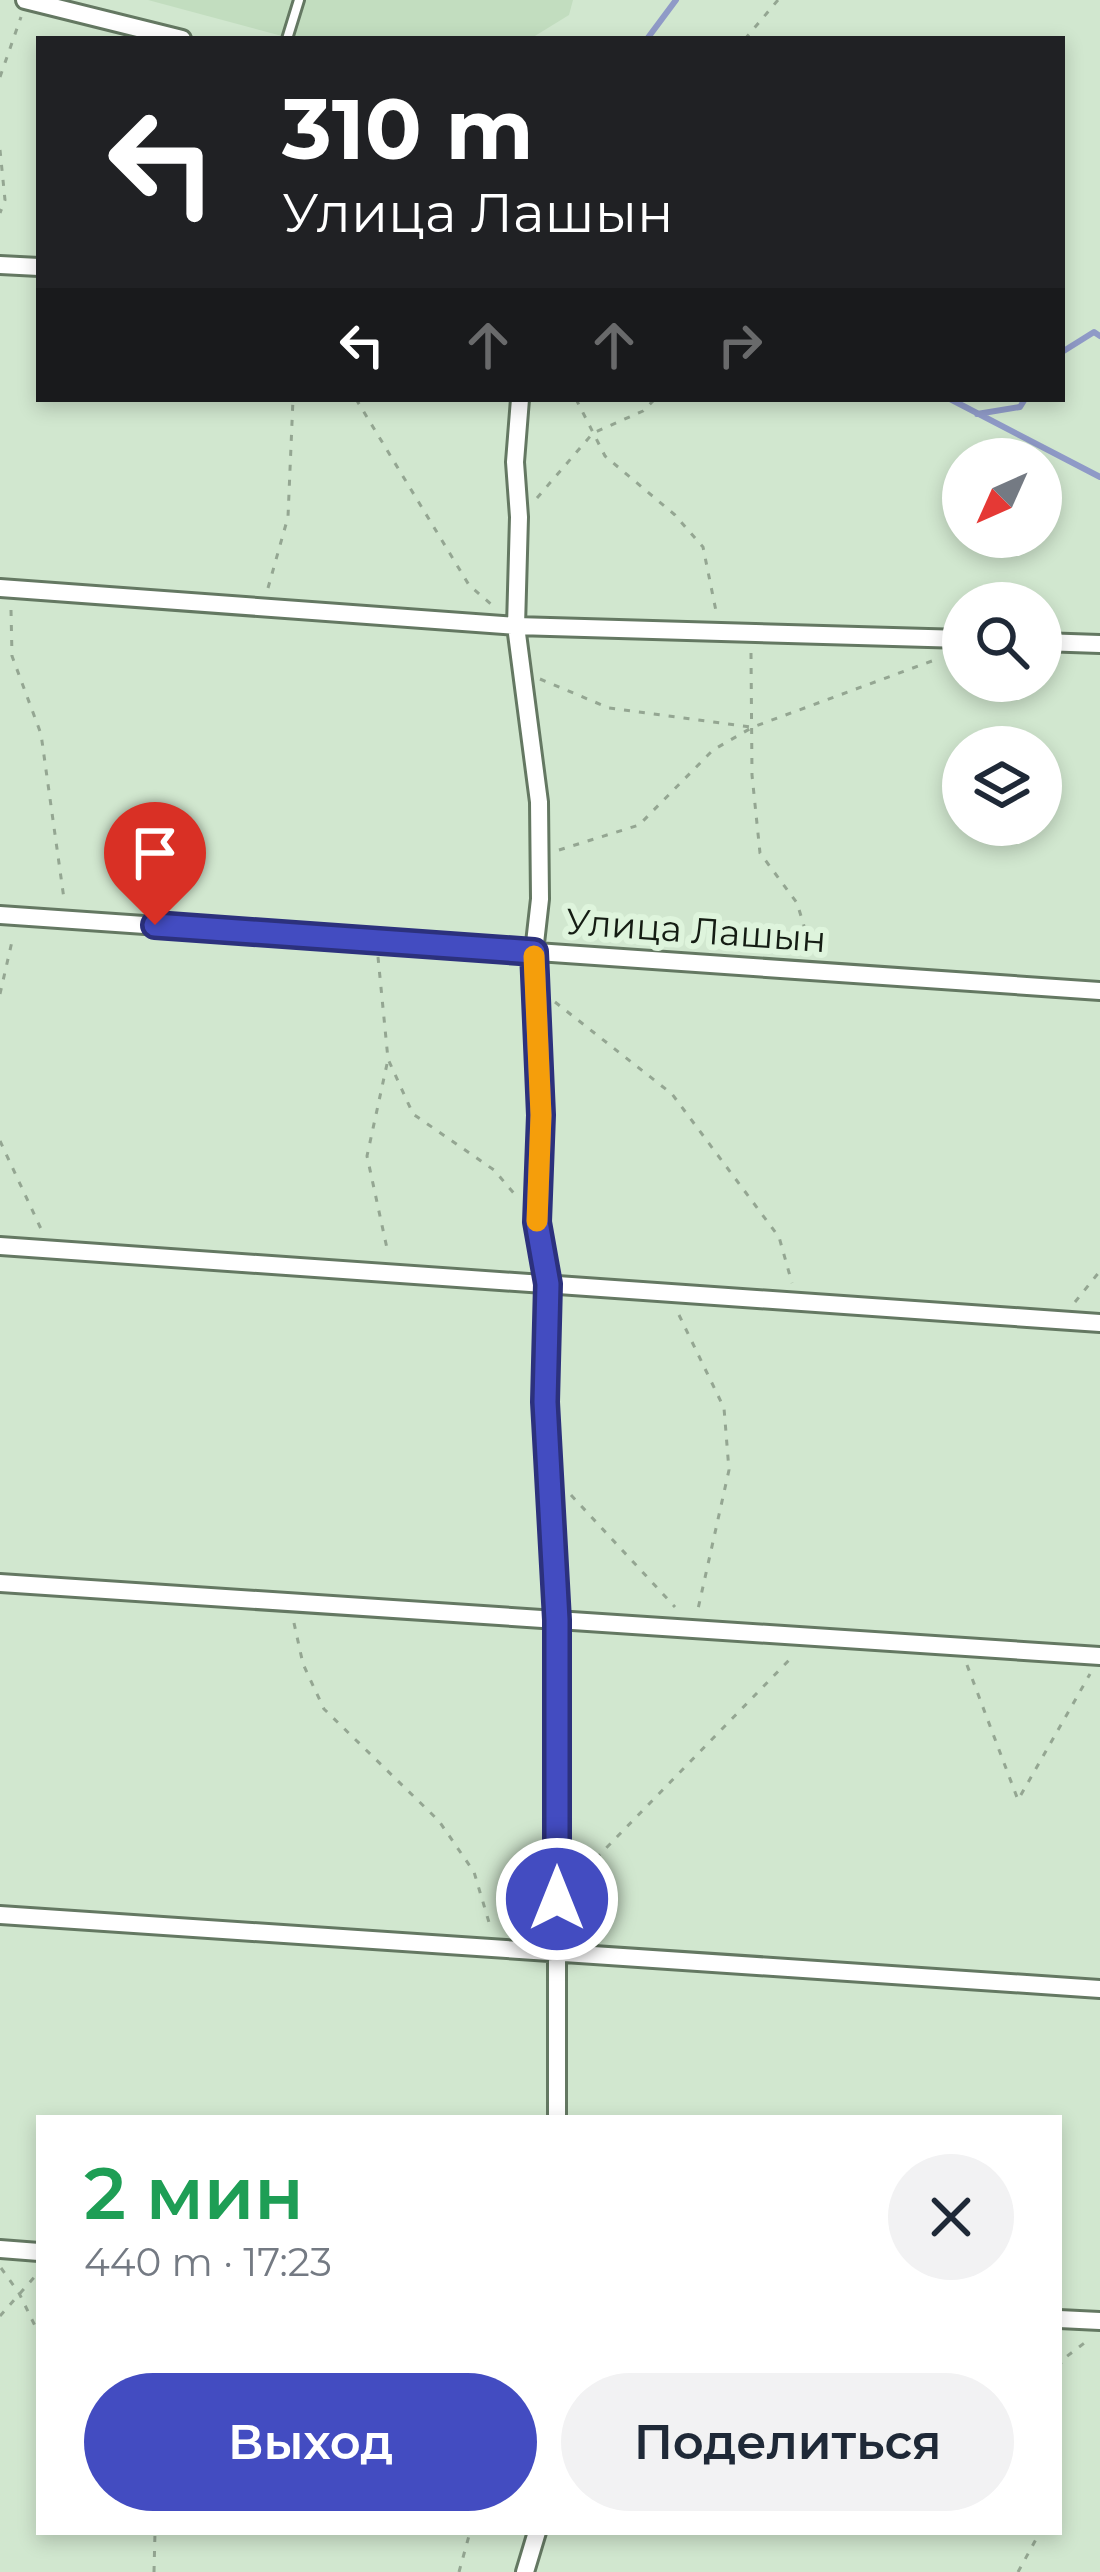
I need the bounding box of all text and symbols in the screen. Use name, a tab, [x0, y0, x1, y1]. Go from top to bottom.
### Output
text: 310 m	[282, 78, 534, 180]
icon: left	[84, 84, 240, 240]
text: Улица Лашын	[282, 180, 674, 246]
icon: left	[329, 312, 395, 378]
icon: ahead	[455, 312, 521, 378]
icon: ahead	[581, 312, 647, 378]
icon: right	[707, 312, 773, 378]
north arrow	[942, 438, 1062, 558]
map controls	[942, 438, 1062, 846]
button: search	[942, 582, 1062, 702]
button: layers	[942, 726, 1062, 846]
pin	[104, 802, 206, 925]
icon: arrive	[122, 820, 188, 886]
street label: Улица Лашын	[564, 899, 828, 961]
position arrow	[494, 1836, 620, 1962]
text: 2 мин	[84, 2149, 304, 2237]
button: close	[888, 2154, 1014, 2280]
text: 440 m · 17:23	[84, 2238, 332, 2286]
button: Выход	[84, 2373, 537, 2511]
button: Поделиться	[561, 2373, 1014, 2511]

